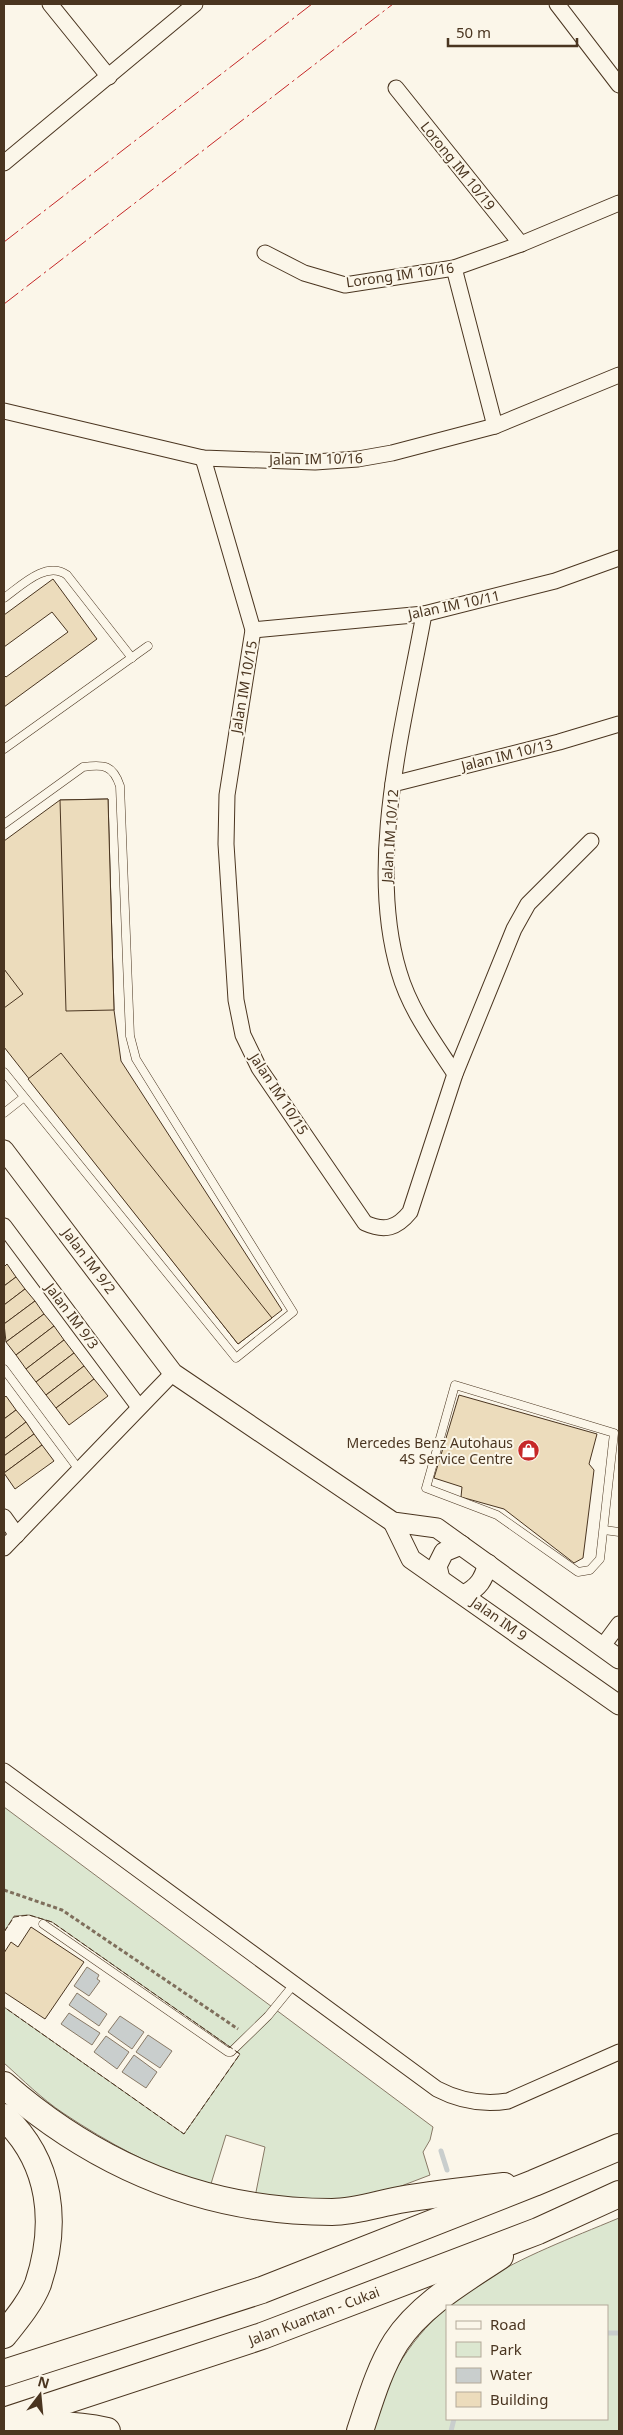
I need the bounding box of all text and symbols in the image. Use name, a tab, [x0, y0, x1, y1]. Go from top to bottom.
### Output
scale bar	[448, 15, 577, 47]
text: 50 m	[456, 22, 491, 42]
street label: Lorong IM 10/19	[417, 117, 500, 214]
street label: Lorong IM 10/16	[345, 258, 455, 291]
street label: Jalan IM 10/16	[267, 448, 363, 469]
street label: Jalan IM 10/11	[404, 585, 502, 624]
street label: Jalan IM 10/15	[226, 639, 261, 737]
street label: Jalan IM 10/13	[457, 734, 555, 776]
street label: Jalan IM 10/12	[377, 789, 402, 885]
street label: Jalan IM 10/15	[245, 1048, 313, 1138]
street label: Jalan IM 9/2	[57, 1222, 120, 1297]
street label: Jalan IM 9/3	[40, 1277, 103, 1352]
place label: Mercedes Benz Autohaus 4S Service Centre	[347, 1433, 513, 1468]
shop icon: Mercedes Benz Autohaus 4S Service Centre	[517, 1439, 541, 1463]
street label: Jalan IM 9	[466, 1591, 531, 1645]
street label: Jalan Kuantan - Cukai	[244, 2282, 382, 2350]
legend	[446, 2305, 608, 2420]
text: Road	[490, 2314, 526, 2334]
text: Park	[490, 2339, 522, 2359]
text: Water	[490, 2364, 532, 2384]
north arrow	[15, 2370, 65, 2420]
text: N	[36, 2371, 52, 2393]
text: Building	[490, 2389, 548, 2409]

